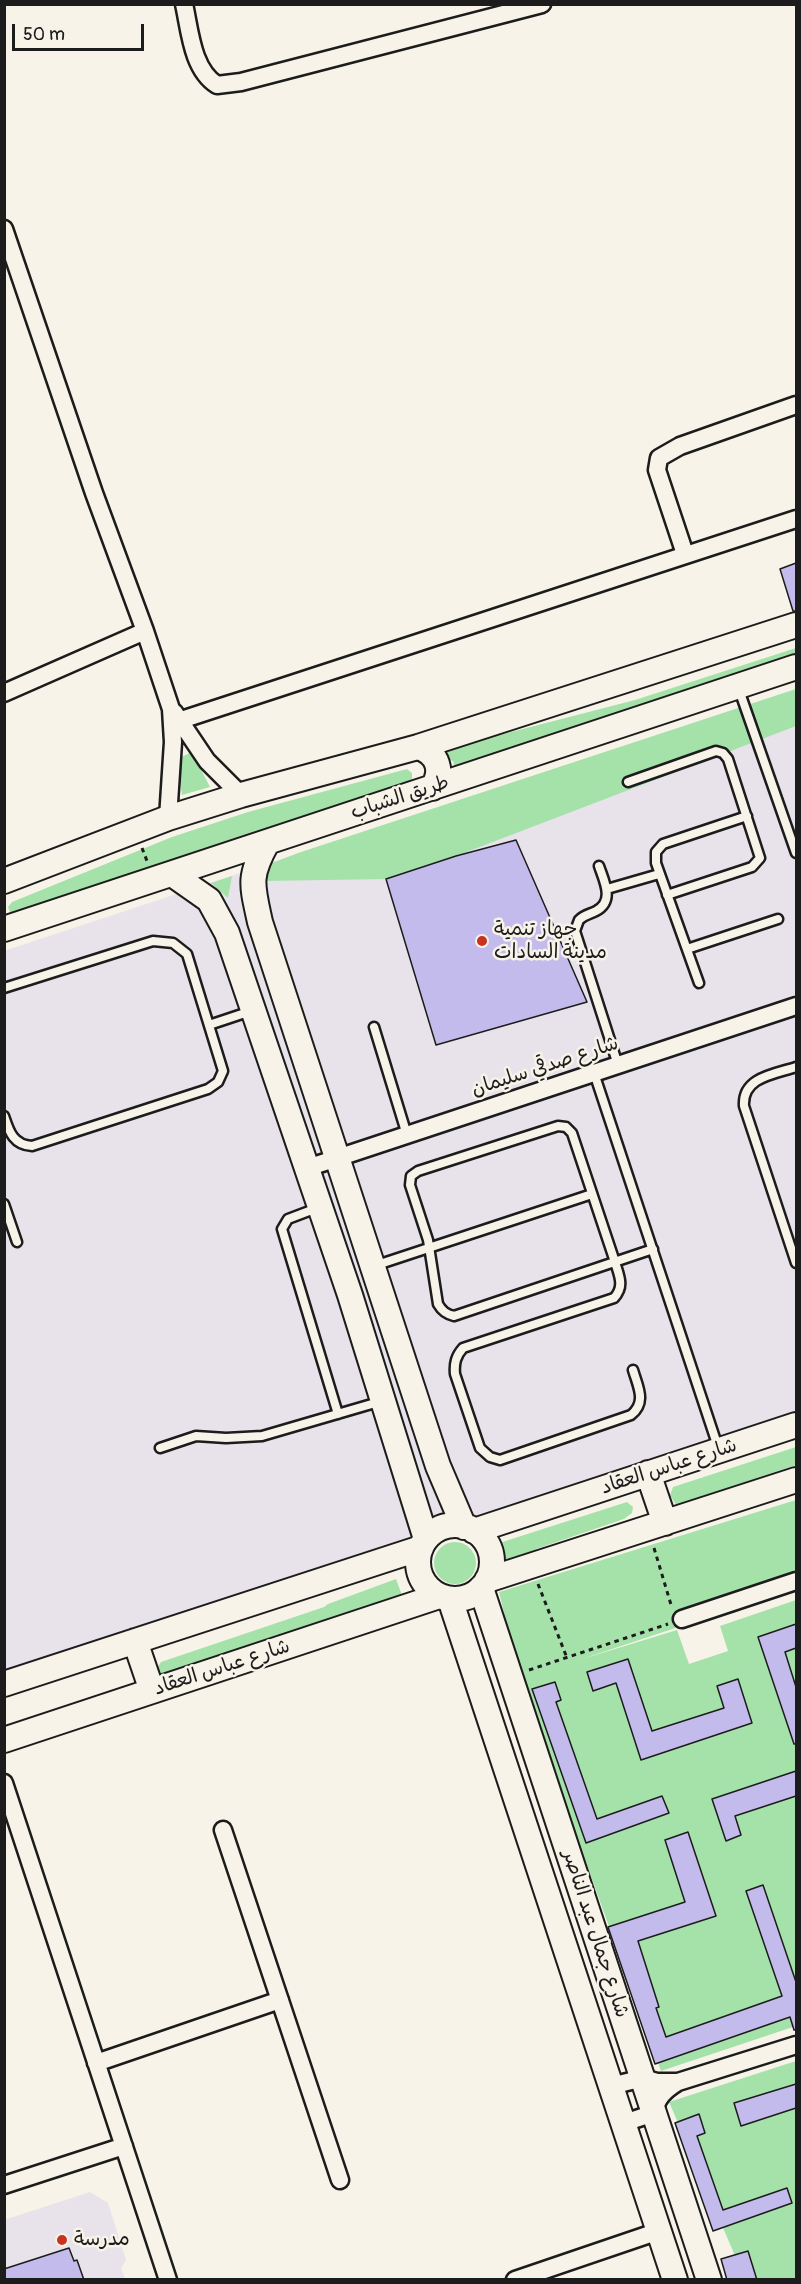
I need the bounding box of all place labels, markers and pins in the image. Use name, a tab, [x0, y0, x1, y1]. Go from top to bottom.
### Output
place label: جهاز تنمية مدينة السادات	[494, 918, 607, 965]
marker: جهاز تنمية مدينة السادات	[475, 934, 489, 948]
place label: مدرسة	[74, 2228, 130, 2252]
marker: مدرسة	[55, 2233, 69, 2247]

